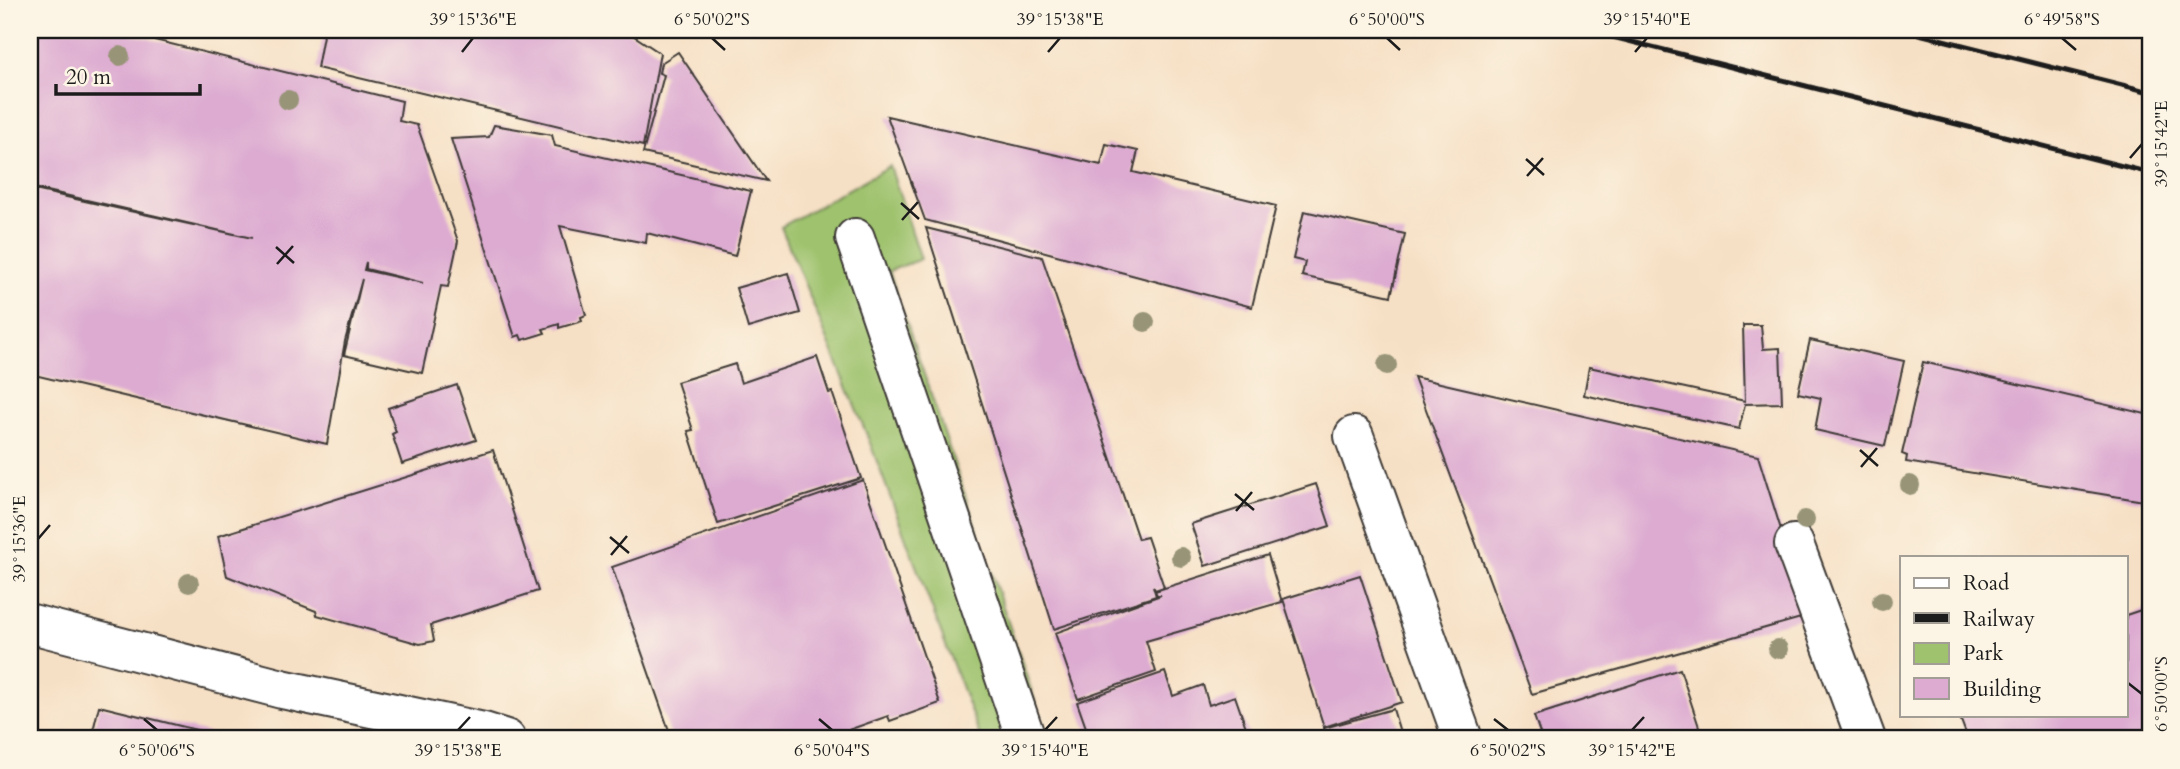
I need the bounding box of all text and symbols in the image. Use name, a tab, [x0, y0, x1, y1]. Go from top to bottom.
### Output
text: 39°15'36"E	[429, 7, 517, 32]
text: 6°50'02"S	[674, 7, 750, 32]
text: 39°15'38"E	[1016, 7, 1104, 32]
text: 6°50'00"S	[1349, 7, 1425, 32]
text: 39°15'40"E	[1603, 7, 1691, 32]
text: 6°49'58"S	[2024, 7, 2100, 32]
scale bar	[56, 52, 200, 96]
text: 20 m	[66, 63, 111, 92]
text: 39°15'42"E	[2149, 100, 2174, 188]
text: 39°15'36"E	[7, 495, 32, 583]
legend	[1900, 556, 2128, 716]
text: Road	[1963, 569, 2009, 598]
text: Railway	[1963, 605, 2035, 634]
text: Park	[1963, 639, 2004, 668]
text: 6°50'00"S	[2149, 656, 2174, 732]
text: Building	[1963, 675, 2041, 704]
text: 6°50'06"S	[119, 738, 195, 763]
text: 39°15'38"E	[414, 738, 502, 763]
text: 6°50'04"S	[794, 738, 870, 763]
text: 39°15'40"E	[1001, 738, 1089, 763]
text: 6°50'02"S	[1470, 738, 1546, 763]
text: 39°15'42"E	[1588, 738, 1676, 763]

